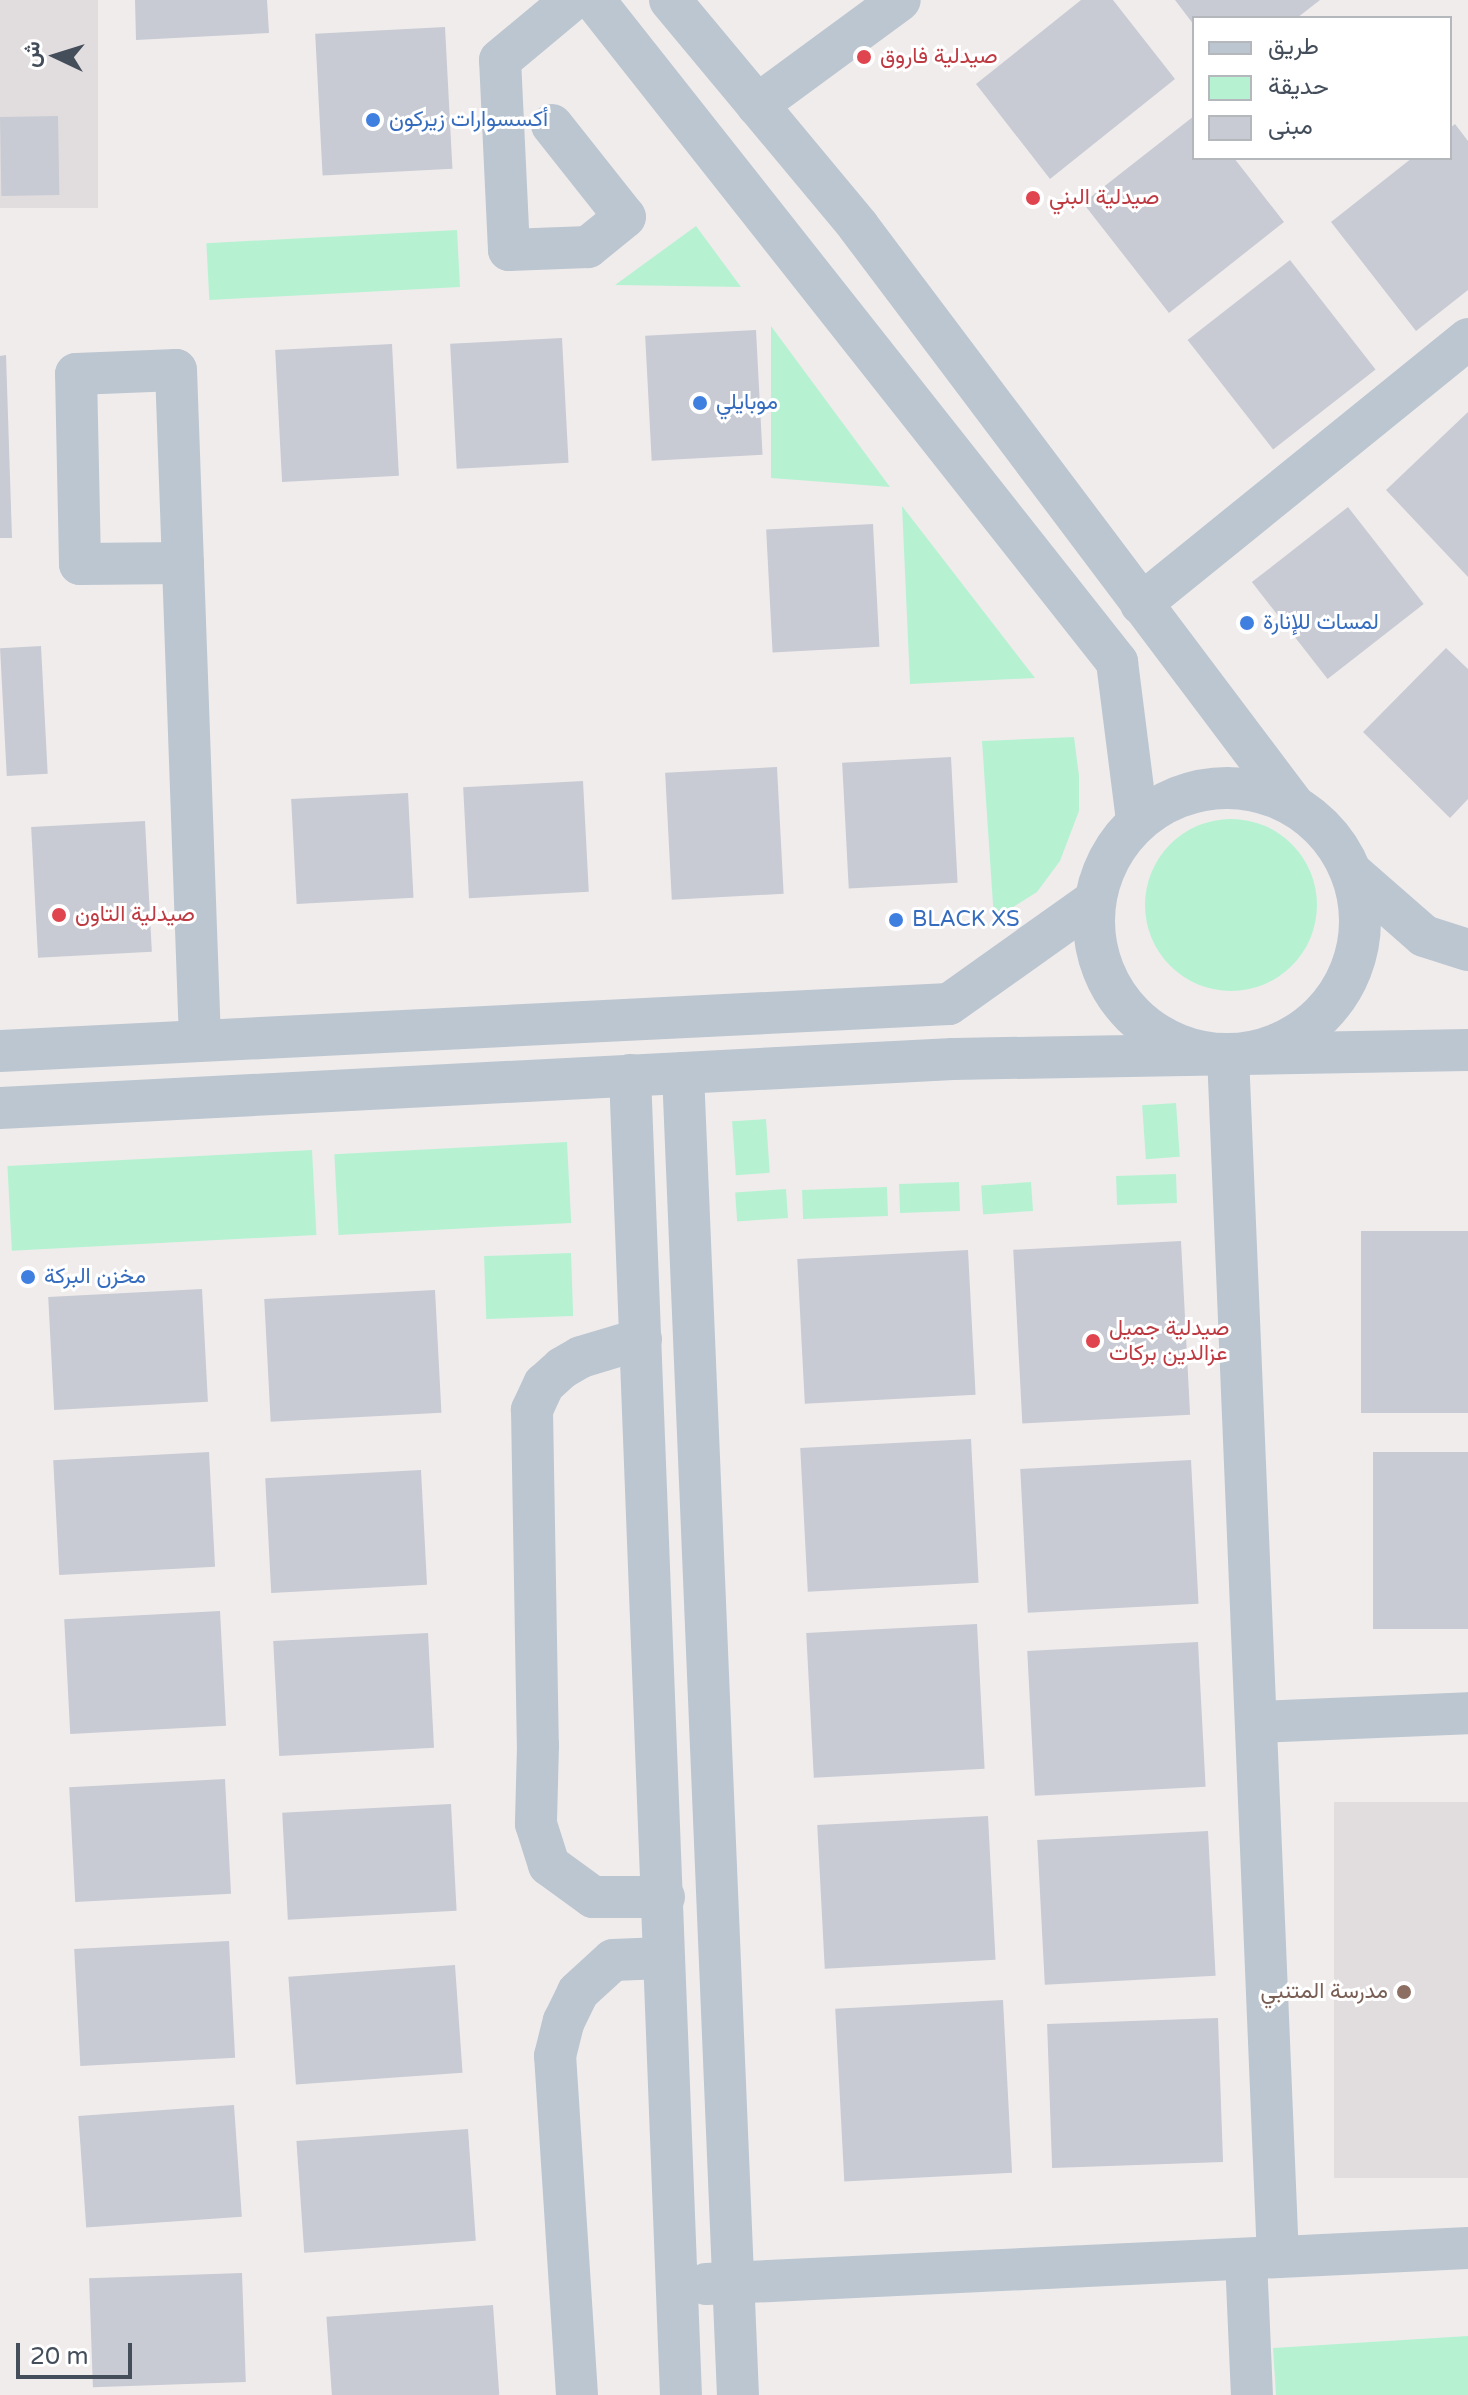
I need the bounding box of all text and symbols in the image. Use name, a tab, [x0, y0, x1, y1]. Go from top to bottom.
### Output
north arrow	[16, 16, 96, 96]
legend	[1192, 16, 1452, 160]
text: طريق	[1268, 32, 1319, 61]
text: ش	[18, 40, 46, 68]
place label: صيدلية فاروق	[880, 44, 998, 70]
marker: صيدلية فاروق	[855, 48, 873, 66]
text: حديقة	[1268, 72, 1329, 101]
place label: أكسسوارات زيركون	[389, 107, 548, 133]
marker: أكسسوارات زيركون	[364, 111, 382, 129]
text: مبنى	[1268, 112, 1313, 141]
place label: صيدلية البني	[1049, 185, 1159, 211]
marker: صيدلية البني	[1024, 189, 1042, 207]
place label: موبايلي	[716, 390, 778, 416]
marker: موبايلي	[691, 394, 709, 412]
place label: لمسات للإنارة	[1263, 610, 1379, 636]
marker: لمسات للإنارة	[1238, 614, 1256, 632]
place label: صيدلية التاون	[75, 902, 195, 928]
marker: صيدلية التاون	[50, 906, 68, 924]
place label: BLACK XS	[912, 907, 1020, 933]
marker: BLACK XS	[887, 911, 905, 929]
place label: مخزن البركة	[44, 1264, 146, 1290]
marker: مخزن البركة	[19, 1268, 37, 1286]
place label: صيدلية جميل عزالدين بركات	[1109, 1315, 1229, 1366]
marker: صيدلية جميل عزالدين بركات	[1084, 1332, 1102, 1350]
place label: مدرسة المتنبي	[1260, 1979, 1388, 2005]
marker: مدرسة المتنبي	[1395, 1983, 1413, 2001]
scale bar	[20, 2327, 136, 2377]
text: 20 m	[30, 2342, 88, 2371]

